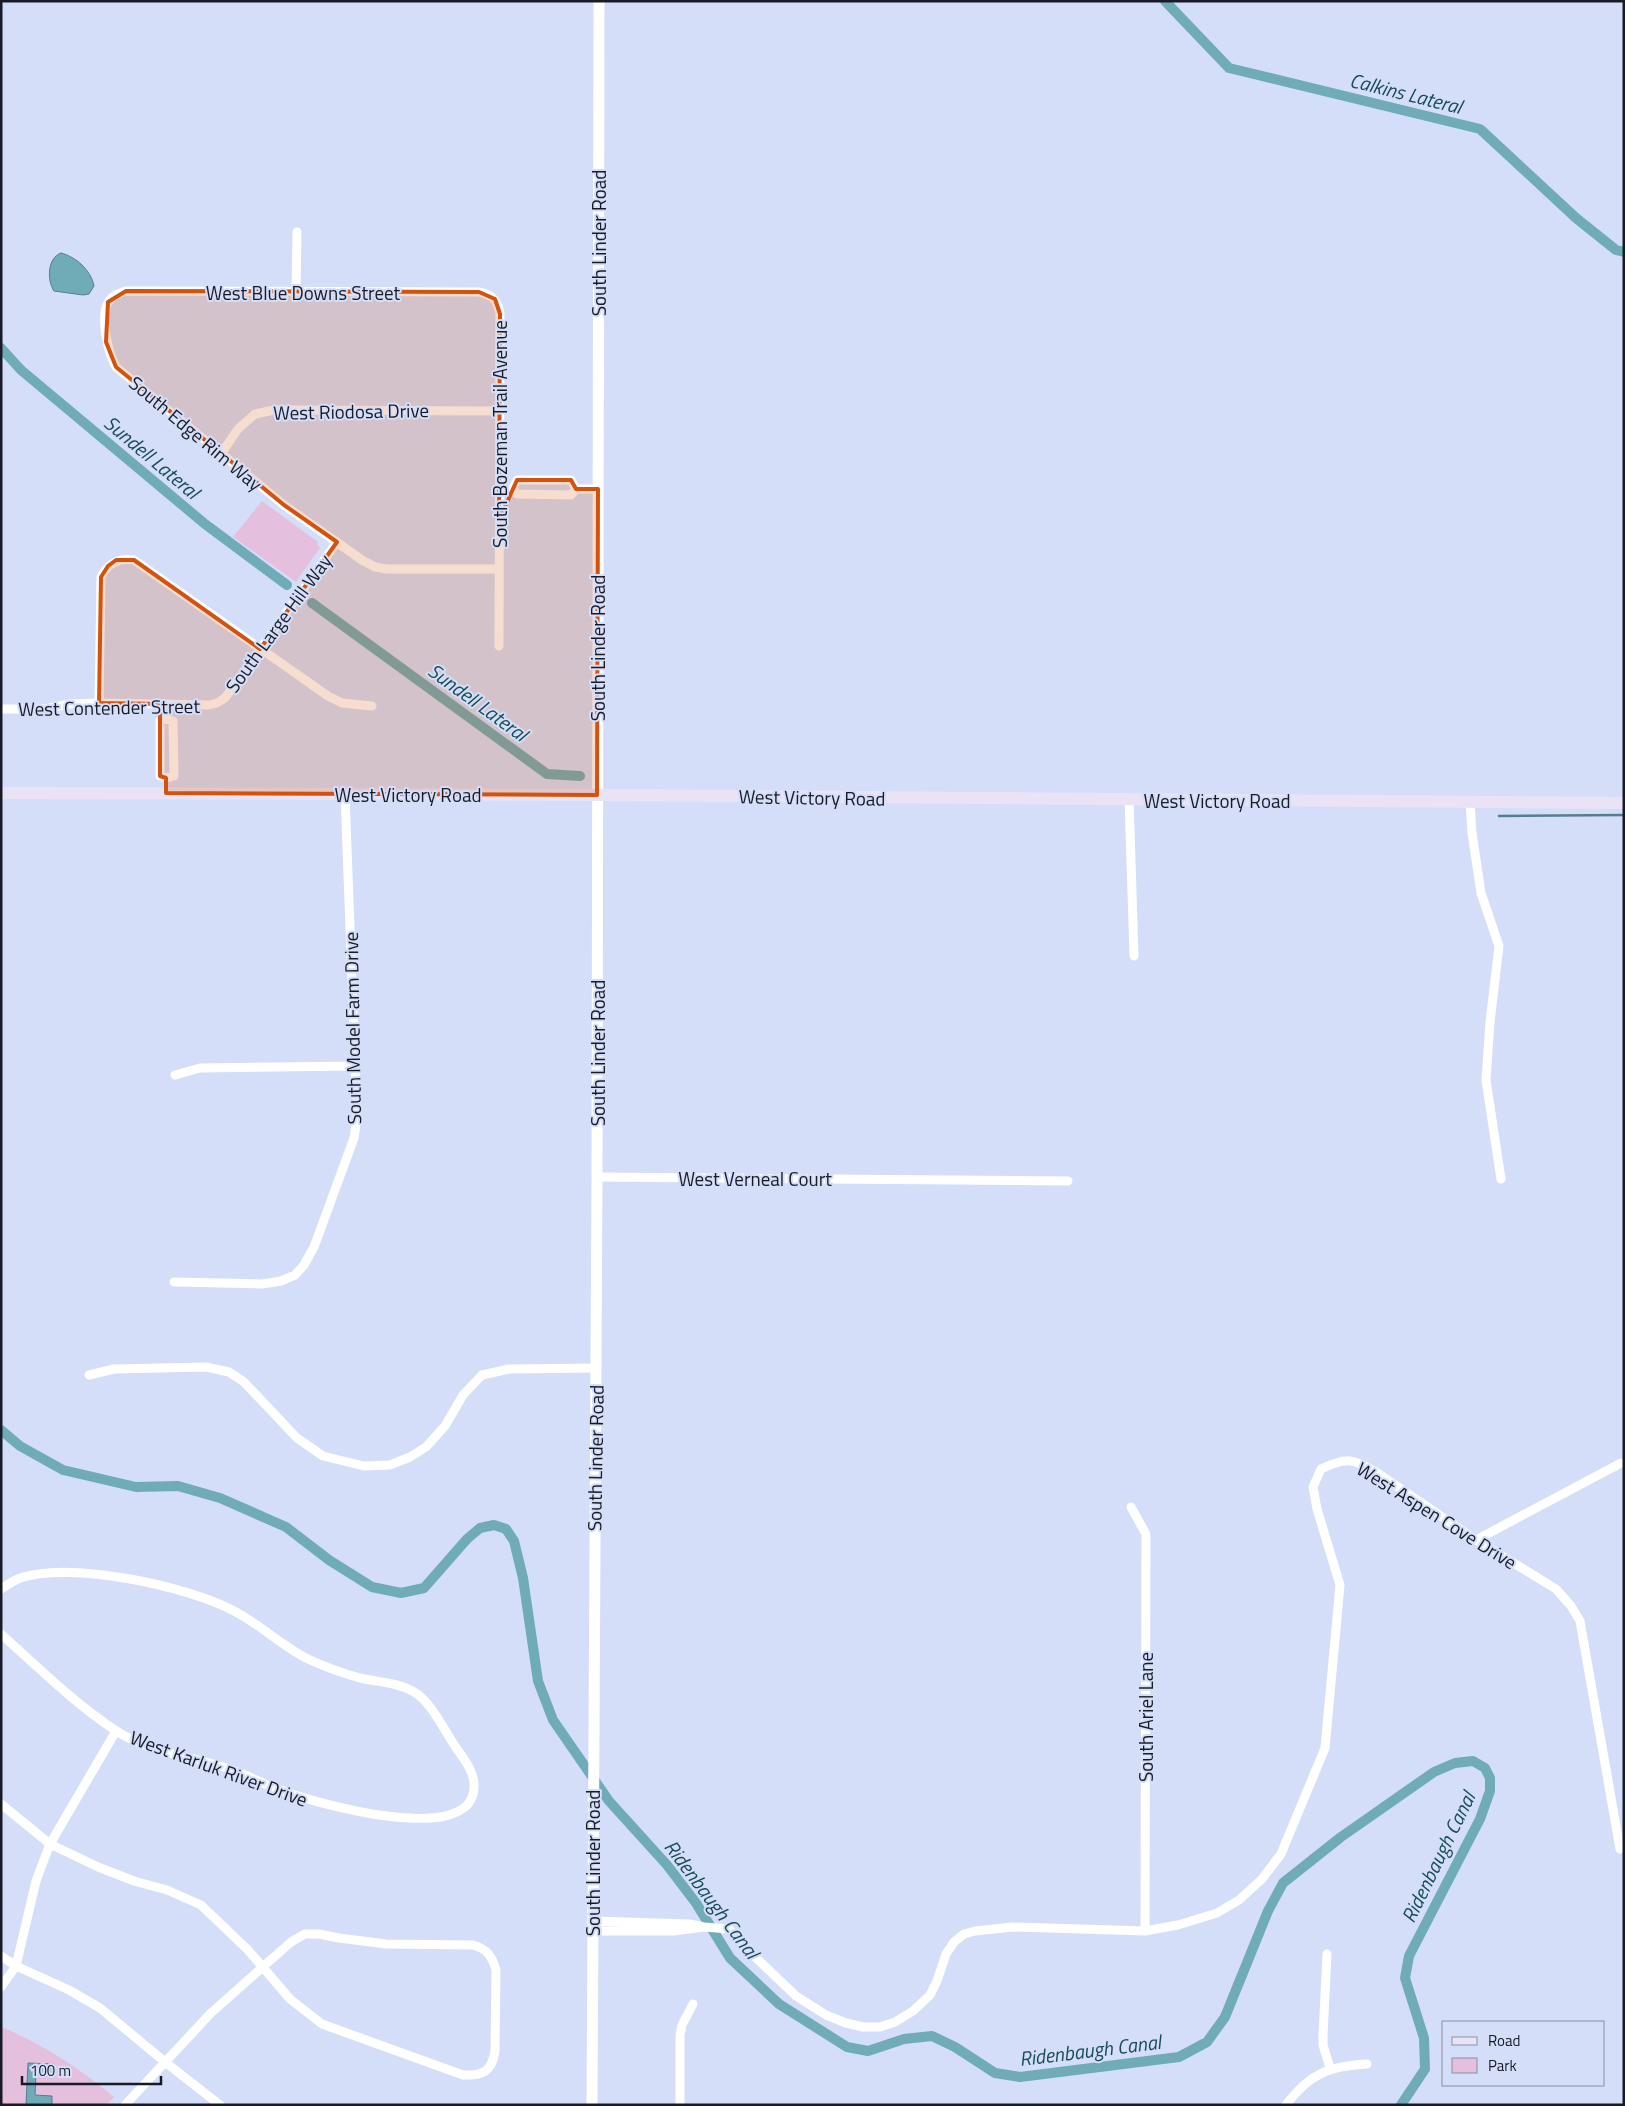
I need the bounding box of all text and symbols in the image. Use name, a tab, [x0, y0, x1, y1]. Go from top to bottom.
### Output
water label: Calkins Lateral	[1347, 64, 1468, 123]
street label: South Linder Road	[584, 170, 613, 316]
street label: West Blue Downs Street	[206, 278, 401, 307]
street label: South Bozeman Trail Avenue	[485, 320, 514, 548]
street label: South Edge Rim Way	[123, 368, 269, 498]
street label: West Riodosa Drive	[273, 395, 429, 427]
water label: Sundell Lateral	[97, 408, 209, 508]
street label: South Large Hill Way	[218, 548, 338, 698]
street label: South Linder Road	[583, 575, 612, 721]
water label: Sundell Lateral	[422, 655, 536, 750]
street label: West Contender Street	[18, 691, 201, 723]
street label: West Victory Road	[334, 780, 482, 809]
street label: West Victory Road	[738, 781, 886, 813]
street label: West Victory Road	[1143, 786, 1291, 815]
street label: South Model Farm Drive	[336, 931, 368, 1125]
street label: South Linder Road	[583, 980, 612, 1126]
street label: West Verneal Court	[678, 1164, 832, 1193]
street label: South Linder Road	[579, 1385, 611, 1531]
street label: West Aspen Cove Drive	[1351, 1454, 1523, 1576]
street label: South Ariel Lane	[1131, 1652, 1160, 1782]
street label: West Karluk River Drive	[126, 1722, 312, 1814]
water label: Ridenbaugh Canal	[1393, 1784, 1484, 1928]
street label: South Linder Road	[578, 1790, 607, 1936]
water label: Ridenbaugh Canal	[657, 1833, 769, 1967]
legend	[1442, 2021, 1605, 2086]
water label: Ridenbaugh Canal	[1017, 2026, 1165, 2074]
text: Road	[1488, 2029, 1520, 2052]
scale bar	[22, 2054, 161, 2086]
text: Park	[1488, 2054, 1517, 2077]
text: 100 m	[30, 2059, 71, 2082]

